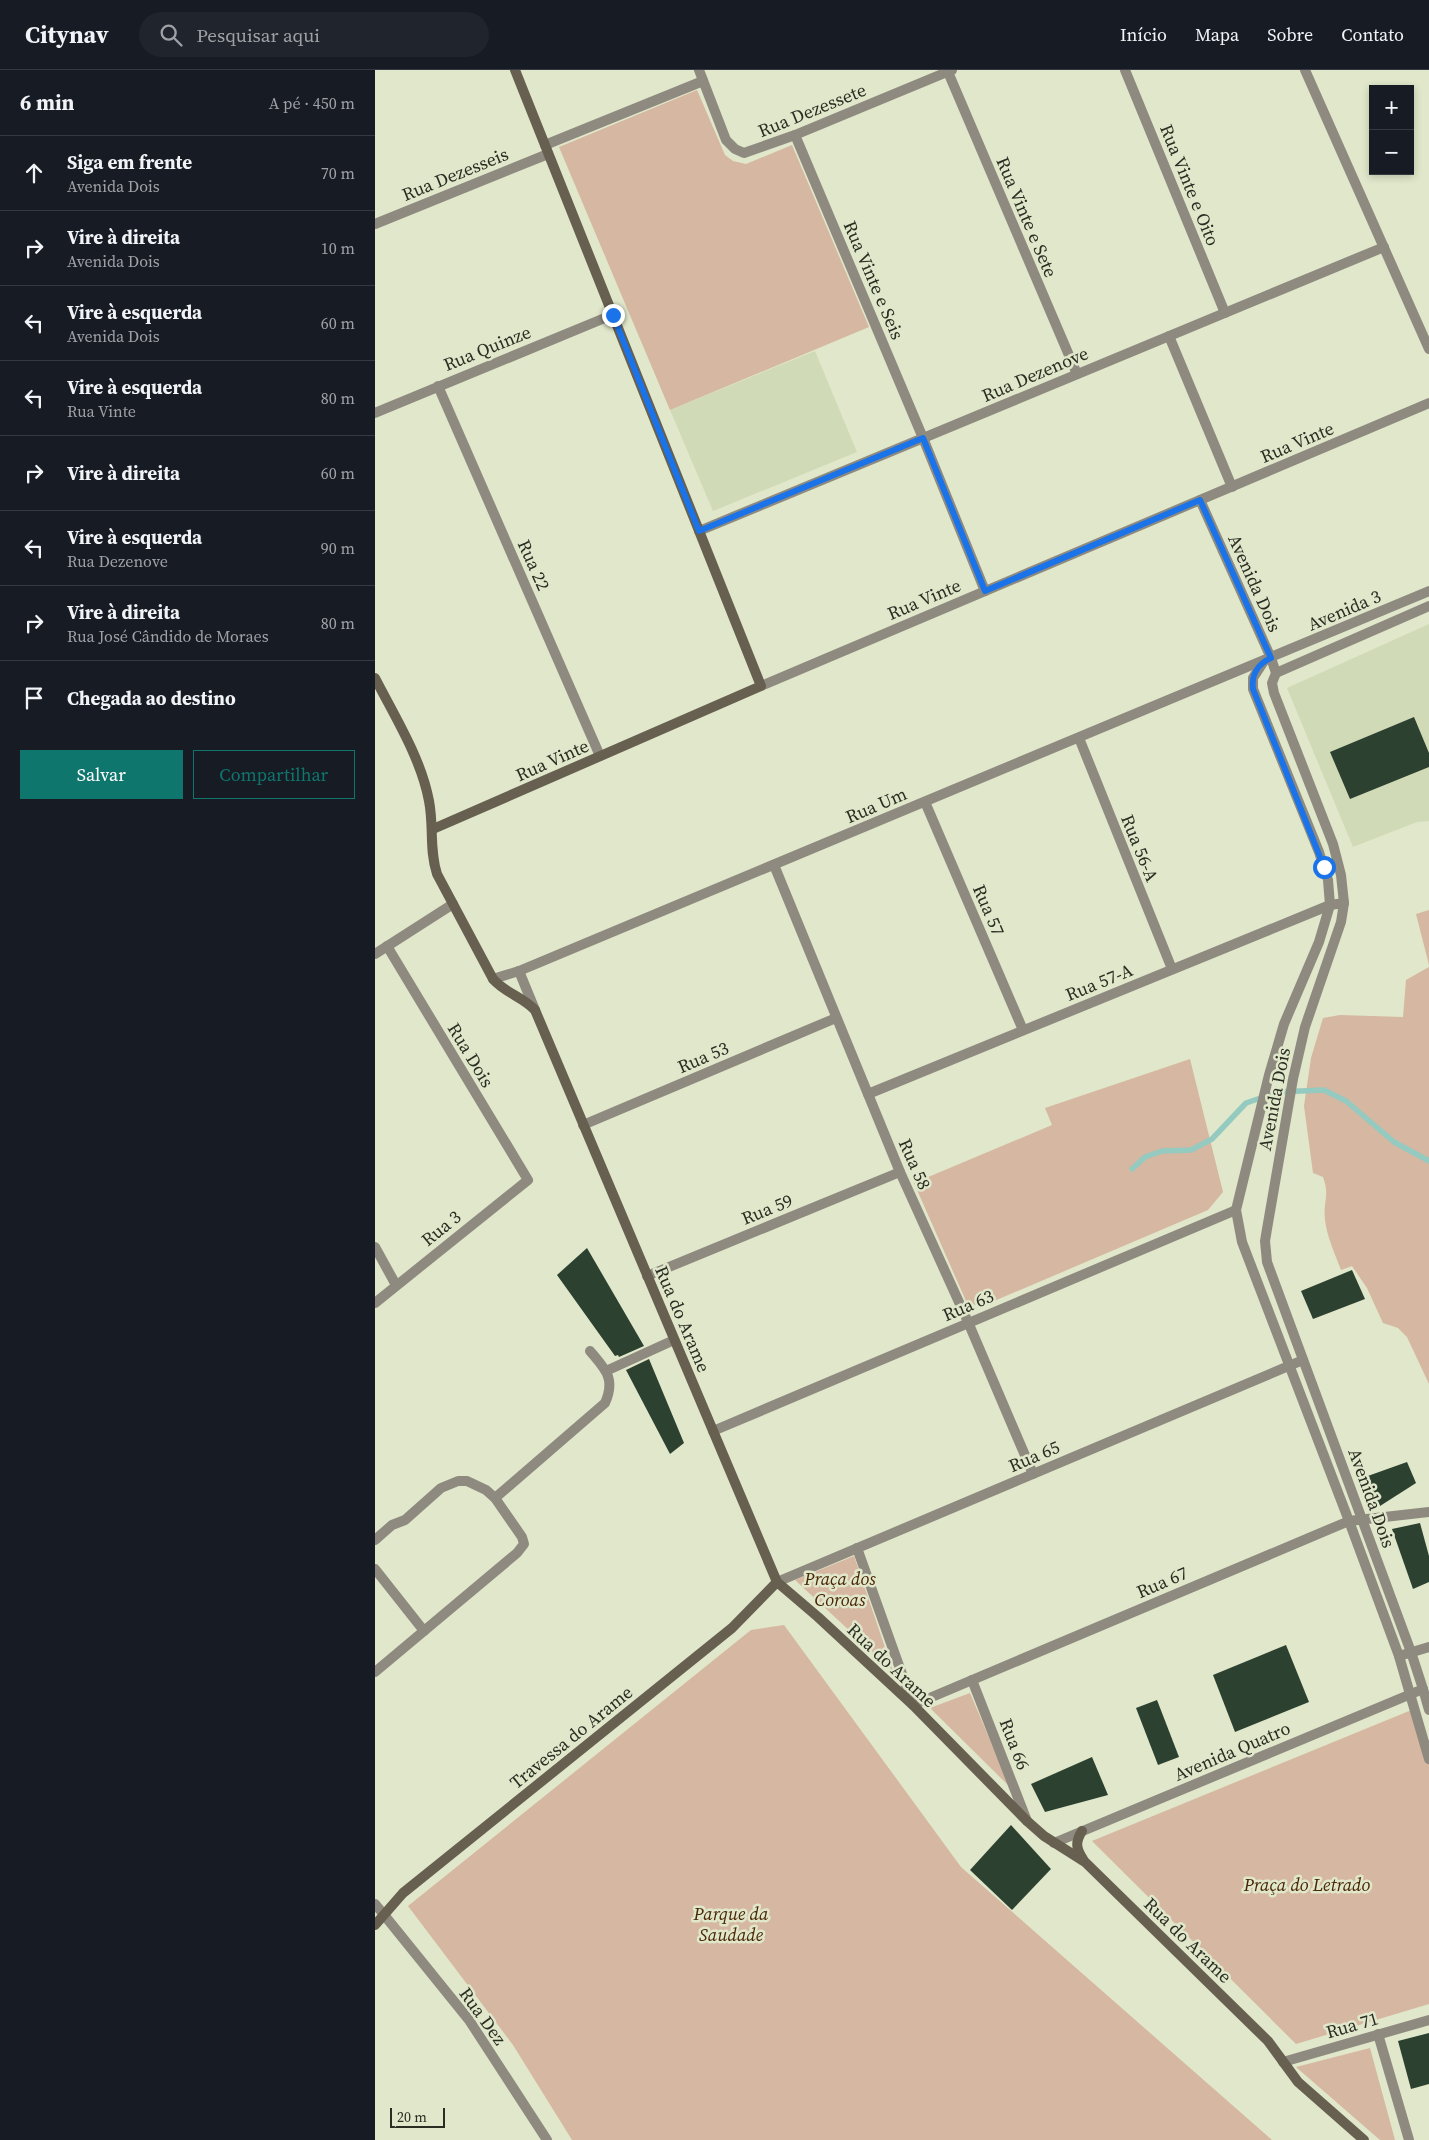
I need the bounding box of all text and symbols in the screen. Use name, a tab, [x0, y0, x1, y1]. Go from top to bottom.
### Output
search box	[139, 12, 489, 57]
text: Citynav	[25, 18, 109, 51]
icon: search	[157, 21, 185, 49]
text: Pesquisar aqui	[197, 22, 320, 48]
text: Início	[1120, 22, 1167, 47]
text: Mapa	[1195, 22, 1239, 47]
text: Sobre	[1267, 22, 1313, 47]
text: Contato	[1341, 22, 1404, 47]
street label: Rua Dezessete	[754, 77, 870, 143]
map controls	[1369, 85, 1414, 175]
button: +	[1369, 85, 1414, 130]
text: 6 min	[20, 88, 75, 117]
text: A pé · 450 m	[269, 92, 355, 114]
street label: Rua Vinte e Oito	[1154, 120, 1226, 250]
button: −	[1369, 130, 1414, 175]
street label: Rua Dezesseis	[398, 141, 512, 207]
text: Siga em frente	[67, 149, 192, 175]
street label: Rua Vinte e Sete	[990, 153, 1064, 281]
icon: ahead	[20, 159, 48, 187]
text: 70 m	[321, 162, 355, 184]
text: Avenida Dois	[67, 175, 160, 197]
street label: Rua Vinte e Seis	[838, 217, 910, 343]
text: Vire à direita	[67, 224, 180, 250]
icon: right	[20, 234, 48, 262]
text: 10 m	[321, 237, 355, 259]
text: Avenida Dois	[67, 250, 160, 272]
text: Vire à esquerda	[67, 299, 202, 325]
route end	[602, 304, 625, 327]
icon: left	[20, 309, 48, 337]
text: 60 m	[321, 312, 355, 334]
street label: Rua Quinze	[440, 319, 534, 377]
text: Avenida Dois	[67, 325, 160, 347]
street label: Rua Dezenove	[978, 340, 1092, 408]
text: Vire à esquerda	[67, 374, 202, 400]
icon: left	[20, 384, 48, 412]
text: 80 m	[321, 387, 355, 409]
text: Rua Vinte	[67, 400, 136, 422]
street label: Rua Vinte	[1256, 415, 1338, 469]
icon: right	[20, 459, 48, 487]
text: Vire à direita	[67, 460, 180, 486]
text: 60 m	[321, 462, 355, 484]
text: Vire à esquerda	[67, 524, 202, 550]
street label: Avenida Dois	[1222, 530, 1288, 636]
icon: left	[20, 534, 48, 562]
street label: Rua 22	[512, 536, 556, 594]
text: 90 m	[321, 537, 355, 559]
text: Rua Dezenove	[67, 550, 168, 572]
street label: Rua Vinte	[883, 572, 965, 626]
street label: Avenida 3	[1303, 583, 1385, 637]
text: Vire à direita	[67, 599, 180, 625]
icon: right	[20, 609, 48, 637]
text: 80 m	[321, 612, 355, 634]
text: Rua José Cândido de Moraes	[67, 625, 269, 647]
icon: arrive	[20, 684, 48, 712]
text: Chegada ao destino	[67, 685, 236, 711]
street label: Rua Vinte	[511, 733, 593, 787]
button: Salvar	[20, 750, 183, 799]
button: Compartilhar	[193, 750, 355, 799]
street label: Rua Um	[842, 781, 910, 829]
street label: Rua 56-A	[1115, 811, 1165, 885]
route start	[1313, 856, 1336, 879]
street label: Rua 57	[967, 881, 1011, 939]
street label: Rua 57-A	[1062, 957, 1136, 1007]
street label: Rua Dois	[442, 1018, 500, 1092]
street label: Rua 53	[674, 1035, 732, 1079]
street label: Avenida Dois	[1252, 1045, 1296, 1153]
street label: Rua 58	[893, 1135, 937, 1193]
street label: Rua 59	[738, 1187, 796, 1231]
street label: Rua 3	[416, 1204, 466, 1252]
street label: Rua do Arame	[649, 1262, 717, 1376]
street label: Rua 63	[939, 1283, 997, 1327]
street label: Rua 65	[1005, 1434, 1063, 1478]
street label: Avenida Dois	[1342, 1445, 1402, 1551]
street label: Rua 67	[1133, 1560, 1191, 1604]
park label: Praça dos Coroas	[803, 1566, 876, 1612]
street label: Rua do Arame	[842, 1617, 942, 1713]
street label: Travessa do Arame	[504, 1680, 638, 1794]
street label: Rua 66	[994, 1715, 1036, 1773]
street label: Avenida Quatro	[1170, 1715, 1294, 1787]
park label: Praça do Letrado	[1243, 1872, 1371, 1897]
street label: Rua do Arame	[1138, 1892, 1238, 1988]
park label: Parque da Saudade	[693, 1901, 769, 1947]
street label: Rua Dez	[454, 1982, 512, 2050]
street label: Rua 71	[1323, 2006, 1381, 2044]
scale bar	[390, 2105, 445, 2128]
text: 20 m	[397, 2107, 427, 2127]

